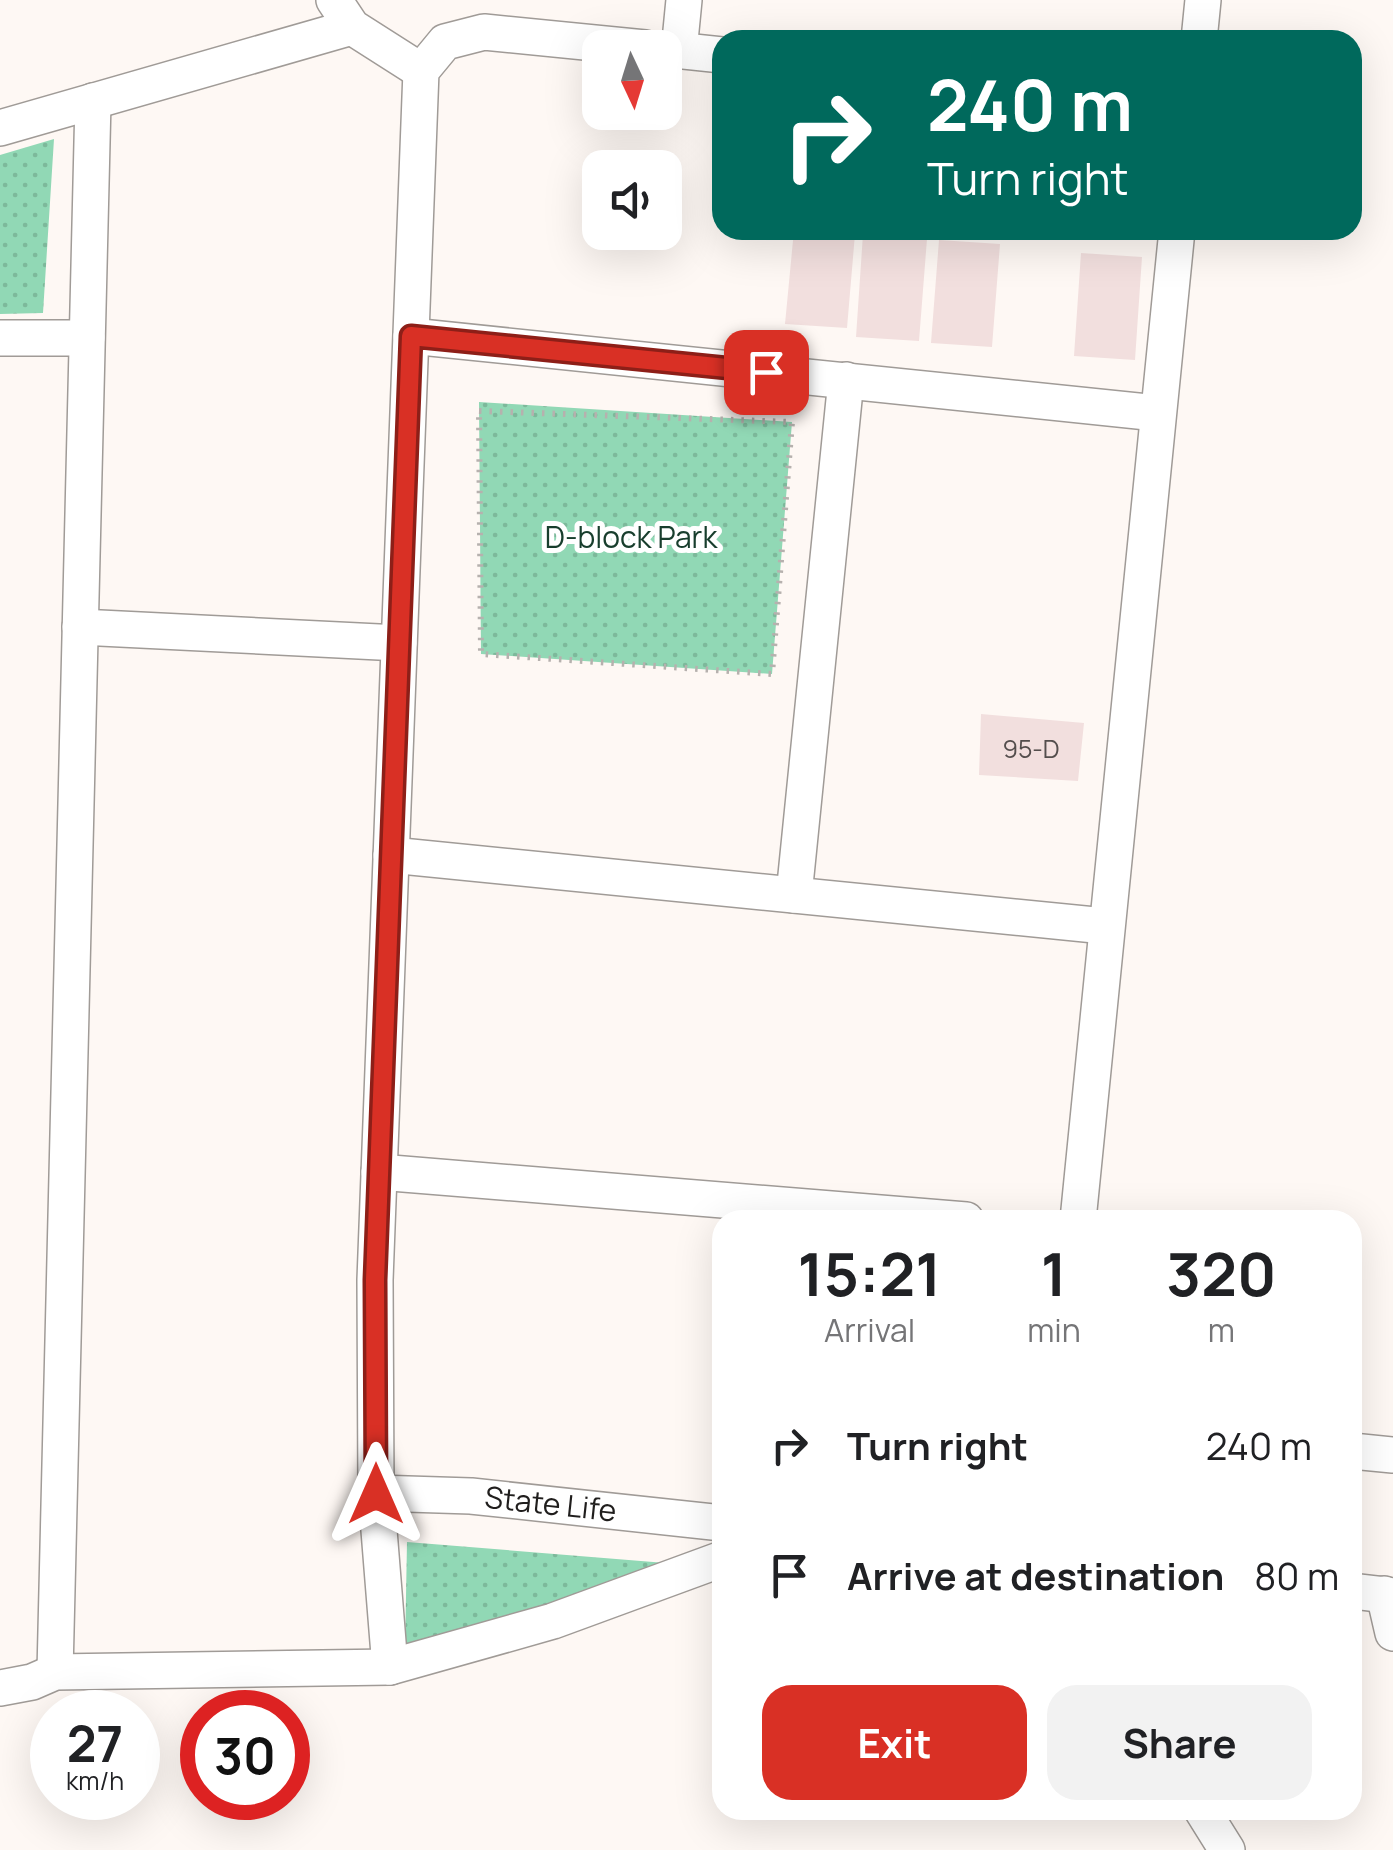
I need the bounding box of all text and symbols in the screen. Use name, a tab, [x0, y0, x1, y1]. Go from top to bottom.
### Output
north arrow	[582, 30, 682, 130]
map controls	[582, 30, 682, 250]
text: 240 m	[927, 56, 1133, 152]
icon: right	[762, 70, 892, 200]
text: Turn right	[927, 147, 1128, 209]
button: sound	[582, 150, 682, 250]
pin	[724, 330, 809, 415]
icon: arrive	[739, 345, 794, 400]
park label: D-block Park	[545, 516, 718, 557]
house number: 95-D	[1002, 731, 1060, 766]
text: 15:21	[798, 1232, 942, 1314]
text: 1	[1041, 1232, 1067, 1314]
text: 320	[1166, 1232, 1276, 1314]
text: Arrival	[824, 1308, 915, 1352]
text: min	[1027, 1308, 1081, 1352]
text: m	[1208, 1308, 1235, 1352]
icon: right	[762, 1418, 817, 1473]
text: Turn right	[847, 1419, 1028, 1471]
text: 240 m	[1206, 1419, 1312, 1471]
position arrow	[324, 1442, 428, 1546]
street label: State Life	[483, 1476, 619, 1531]
icon: arrive	[762, 1548, 817, 1603]
text: Arrive at destination	[847, 1549, 1224, 1601]
text: 80 m	[1254, 1549, 1339, 1601]
button: Exit	[762, 1685, 1027, 1800]
button: Share	[1047, 1685, 1312, 1800]
speed limit sign: 30	[180, 1690, 310, 1820]
text: 27	[67, 1709, 123, 1777]
text: km/h	[66, 1763, 124, 1798]

